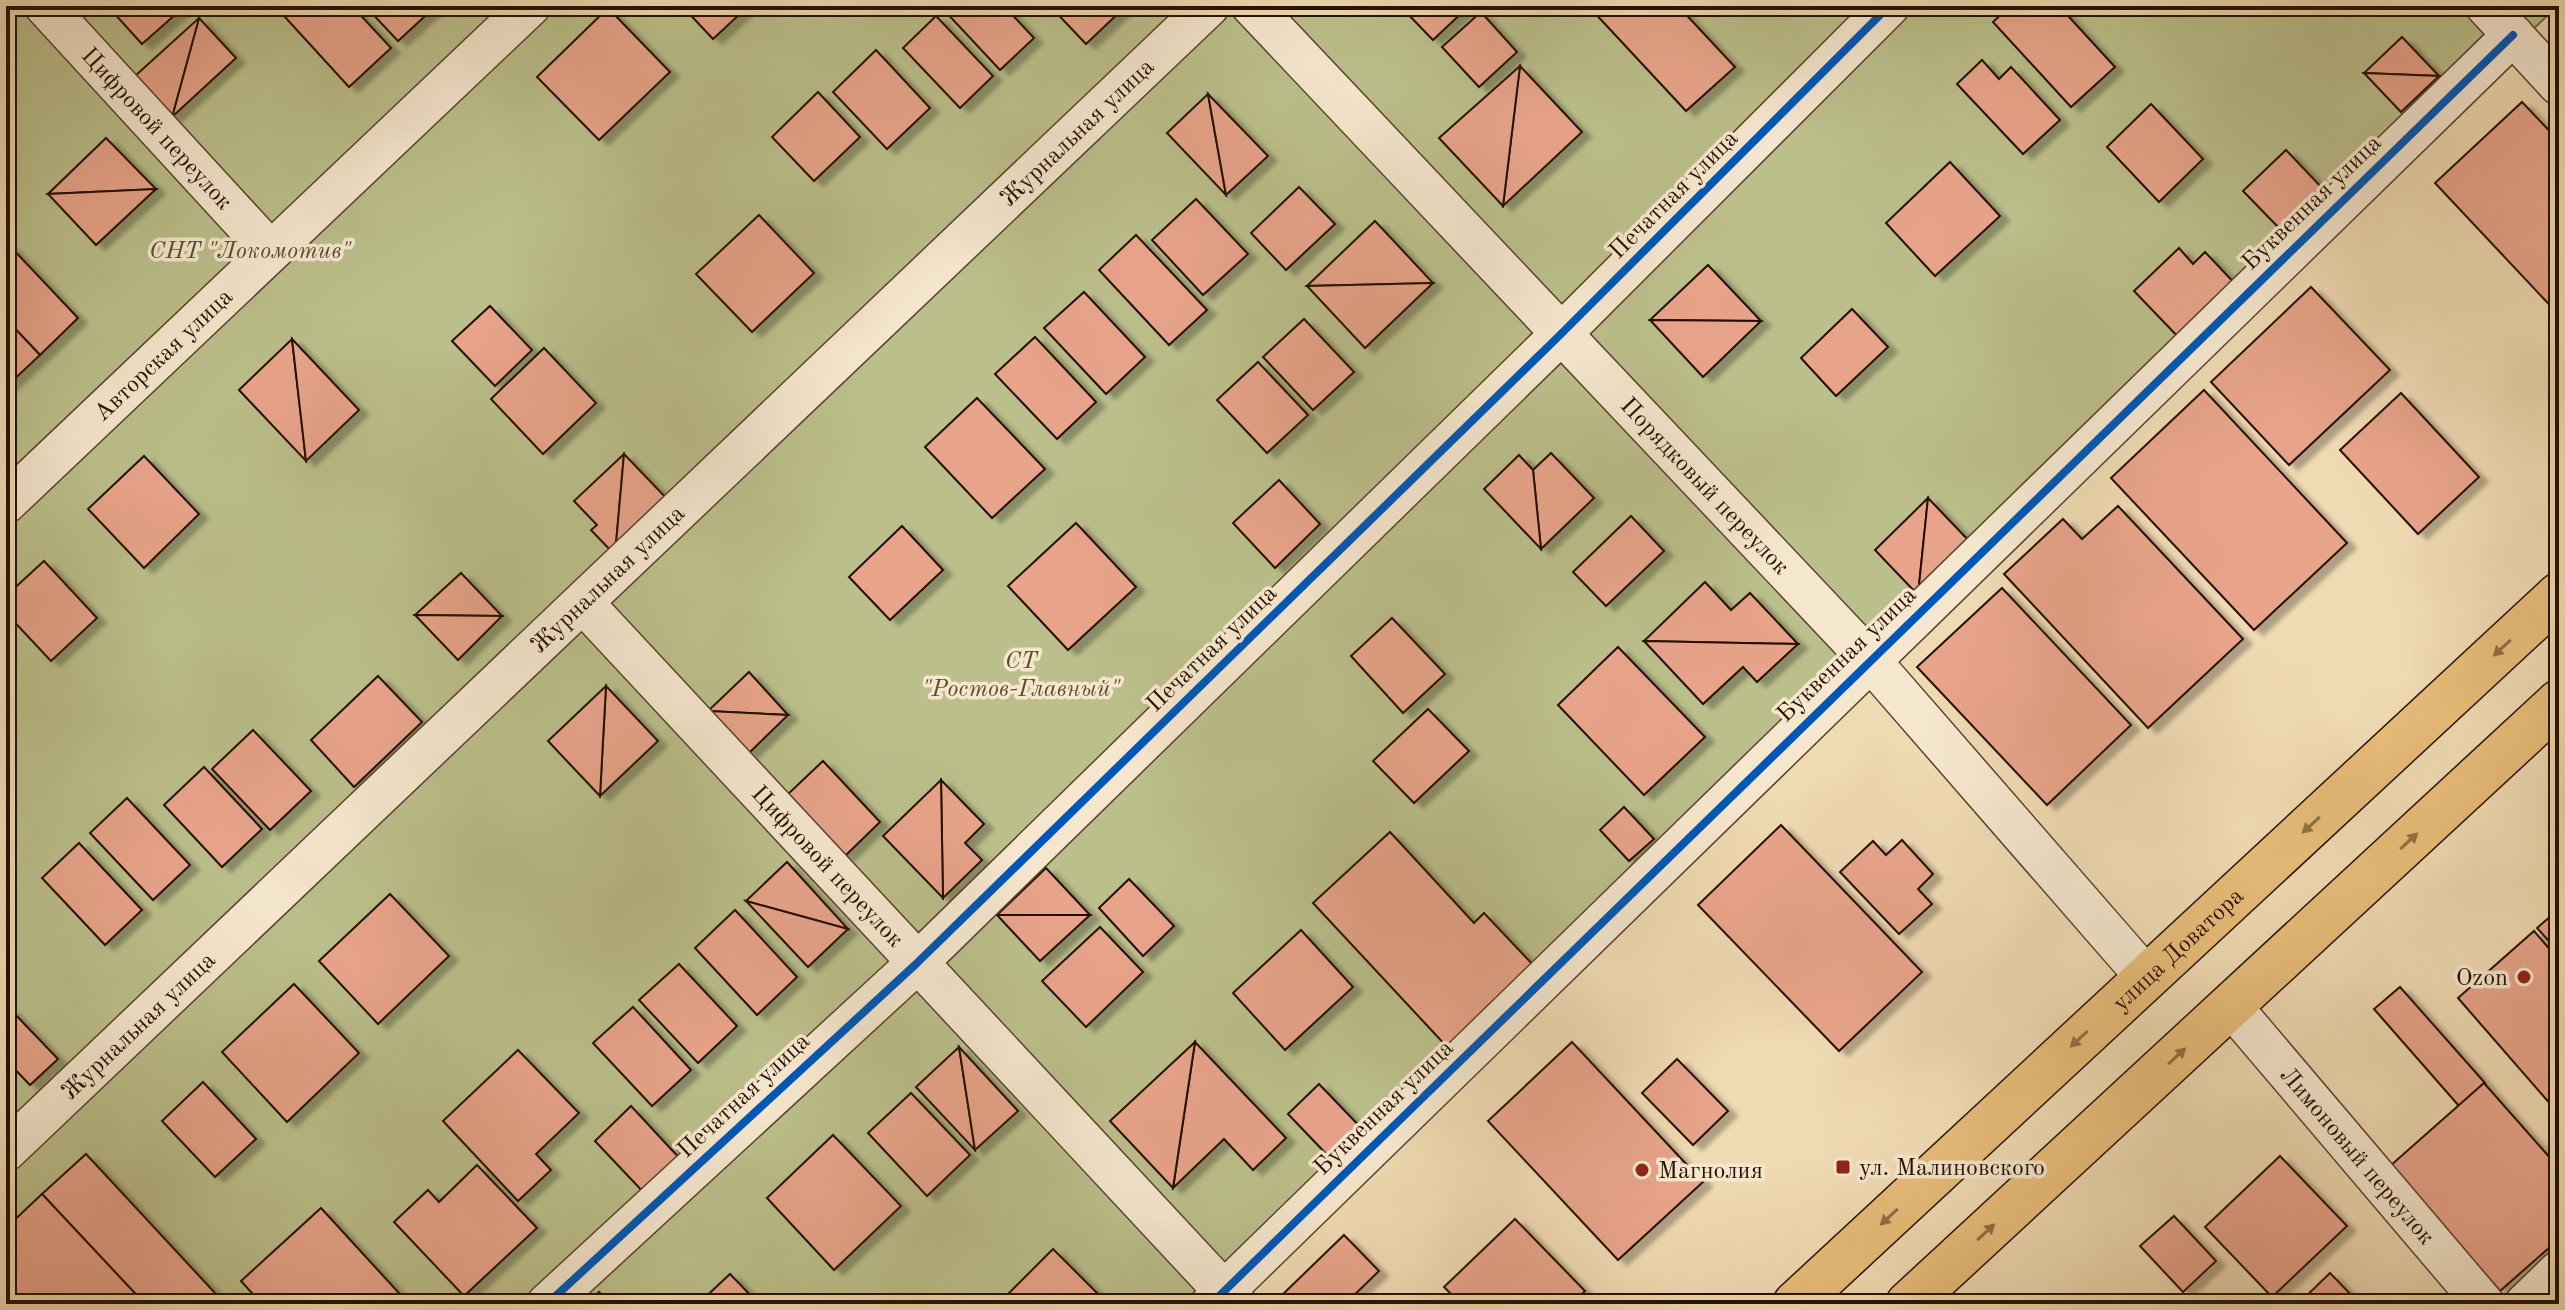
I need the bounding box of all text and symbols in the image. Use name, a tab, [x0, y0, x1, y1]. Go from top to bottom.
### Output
street label: Цифровой переулок	[76, 44, 236, 215]
street label: Журнальная улица	[996, 55, 1160, 212]
street label: Печатная улица	[1606, 126, 1743, 264]
street label: Буквенная улица	[2238, 131, 2387, 276]
park label: СНТ "Локомотив"	[149, 240, 352, 264]
street label: Авторская улица	[90, 285, 238, 427]
street label: Порядковый переулок	[1615, 394, 1793, 580]
street label: Журнальная улица	[527, 502, 690, 659]
street label: Печатная улица	[1143, 581, 1282, 717]
street label: Буквенная улица	[1773, 583, 1922, 728]
one-way arrow	[2492, 638, 2511, 656]
park label: СТ "Ростов-Главный"	[922, 650, 1122, 702]
street label: Цифровой переулок	[746, 782, 907, 953]
one-way arrow	[2302, 815, 2321, 833]
one-way arrow	[2399, 833, 2418, 851]
street label: улица Доватора	[2109, 884, 2249, 1017]
street label: Журнальная улица	[58, 949, 221, 1105]
place label: Ozon	[2456, 967, 2508, 991]
marker: Ozon	[2515, 968, 2533, 986]
street label: Печатная улица	[674, 1029, 815, 1163]
one-way arrow	[2070, 1030, 2089, 1048]
street label: Буквенная улица	[1310, 1036, 1459, 1181]
one-way arrow	[2167, 1047, 2186, 1065]
street label: Лимоновый переулок	[2275, 1063, 2438, 1250]
place label: ул. Малиновского	[1859, 1157, 2045, 1181]
marker: ул. Малиновского	[1834, 1158, 1852, 1176]
place label: Магнолия	[1658, 1160, 1763, 1184]
marker: Магнолия	[1633, 1161, 1651, 1179]
one-way arrow	[1880, 1207, 1899, 1225]
one-way arrow	[1976, 1224, 1995, 1242]

